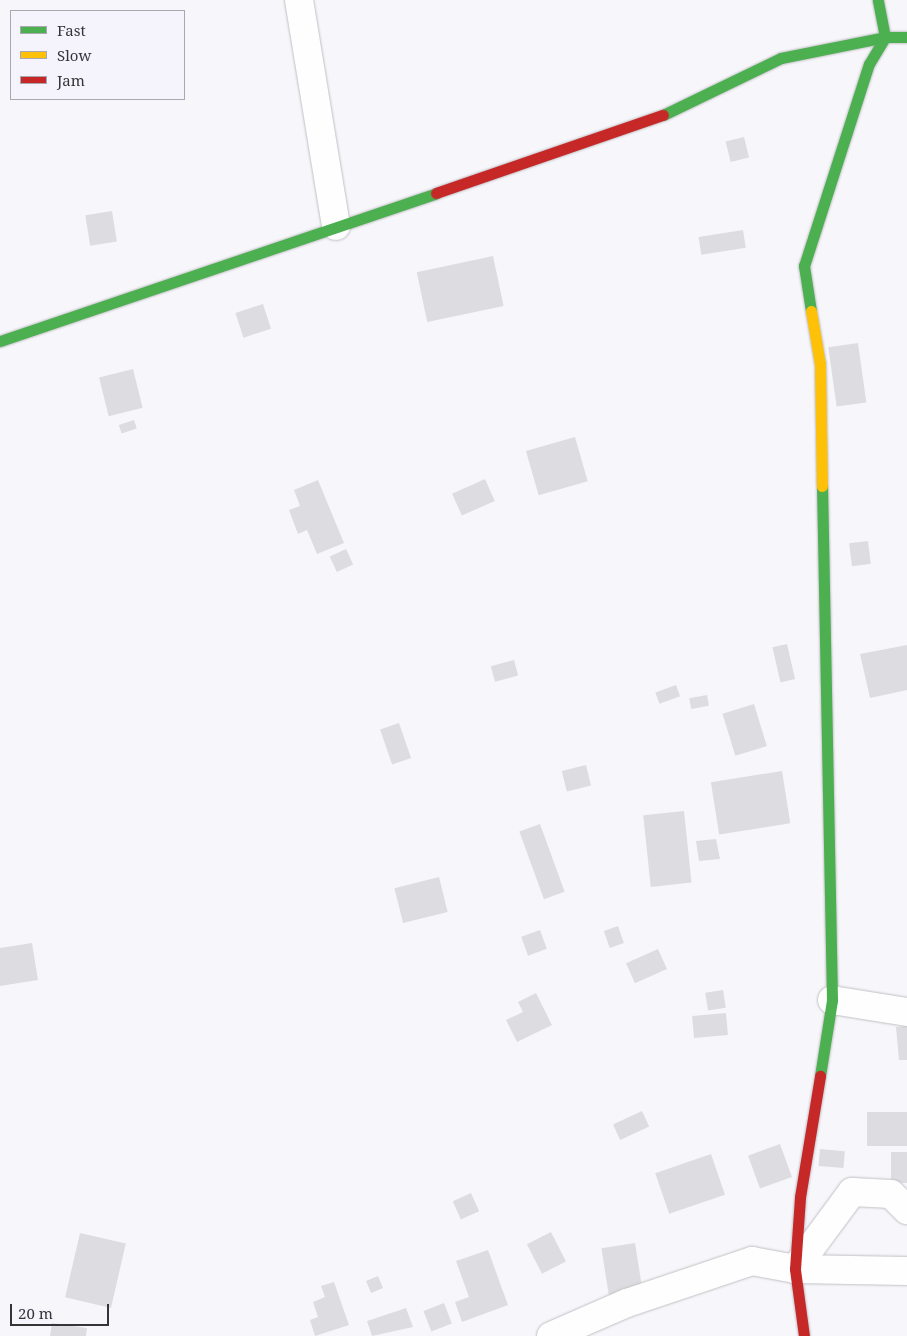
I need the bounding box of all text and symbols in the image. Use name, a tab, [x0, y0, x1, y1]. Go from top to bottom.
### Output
legend	[10, 10, 185, 100]
text: Fast	[57, 20, 86, 40]
text: Slow	[57, 45, 91, 65]
text: Jam	[57, 70, 85, 90]
scale bar	[12, 1294, 111, 1326]
text: 20 m	[18, 1303, 53, 1323]

